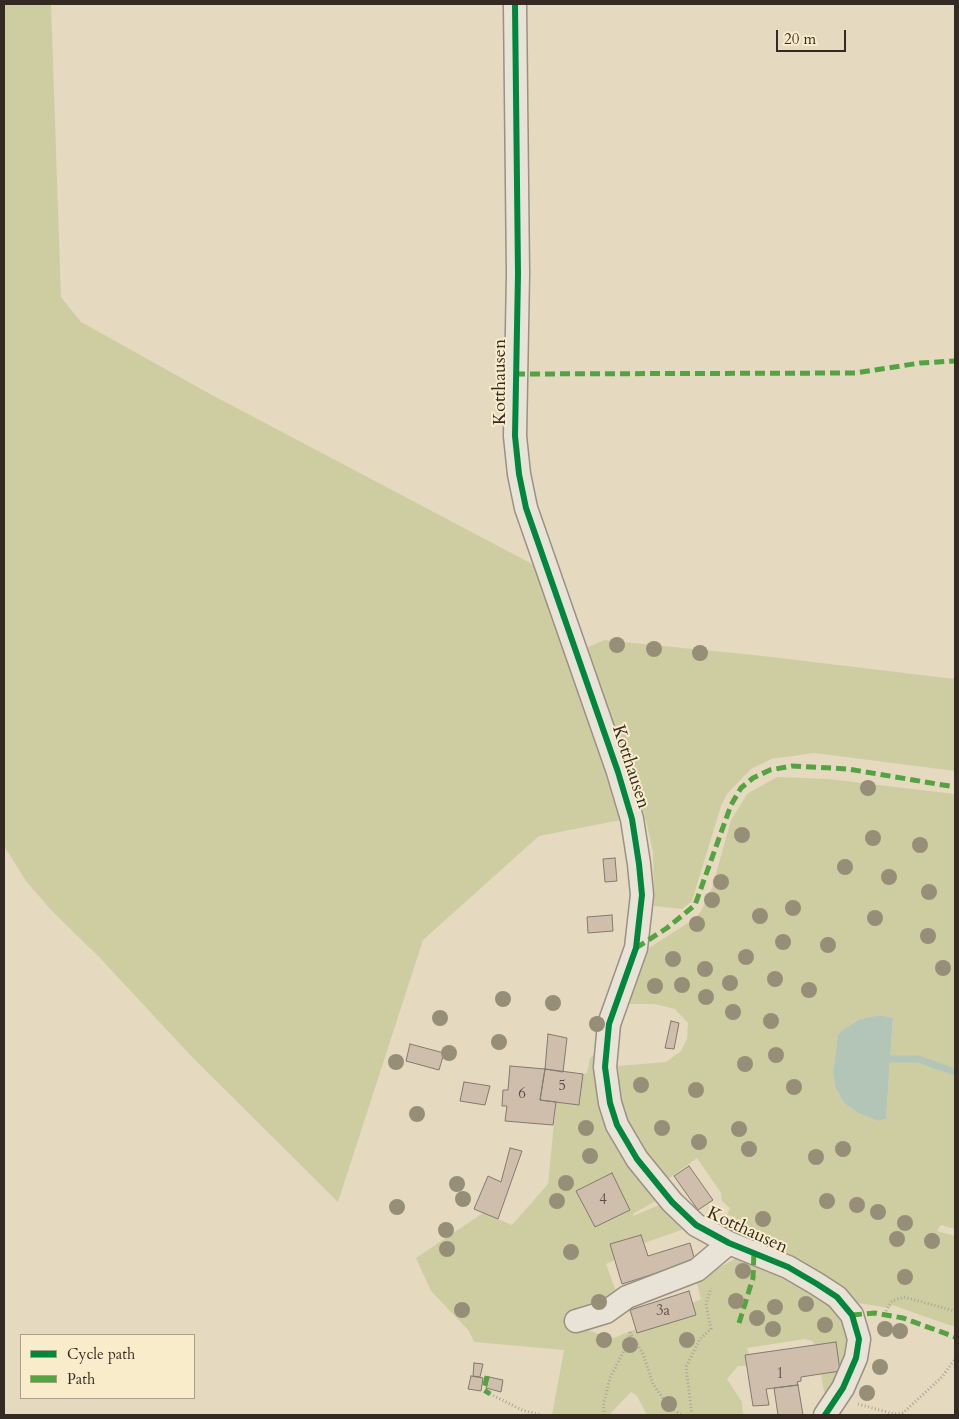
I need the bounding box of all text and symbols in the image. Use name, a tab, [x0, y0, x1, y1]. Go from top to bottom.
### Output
scale bar	[779, 20, 849, 52]
text: 20 m	[784, 29, 816, 49]
street label: Kotthausen	[490, 339, 512, 425]
street label: Kotthausen	[606, 723, 654, 811]
house number: 5	[558, 1078, 566, 1096]
house number: 6	[518, 1086, 526, 1104]
house number: 4	[599, 1192, 607, 1210]
street label: Kotthausen	[703, 1203, 791, 1259]
house number: 3a	[656, 1303, 670, 1321]
legend	[20, 1334, 195, 1399]
text: Cycle path	[67, 1344, 135, 1364]
house number: 1	[776, 1366, 784, 1384]
text: Path	[67, 1369, 95, 1389]

